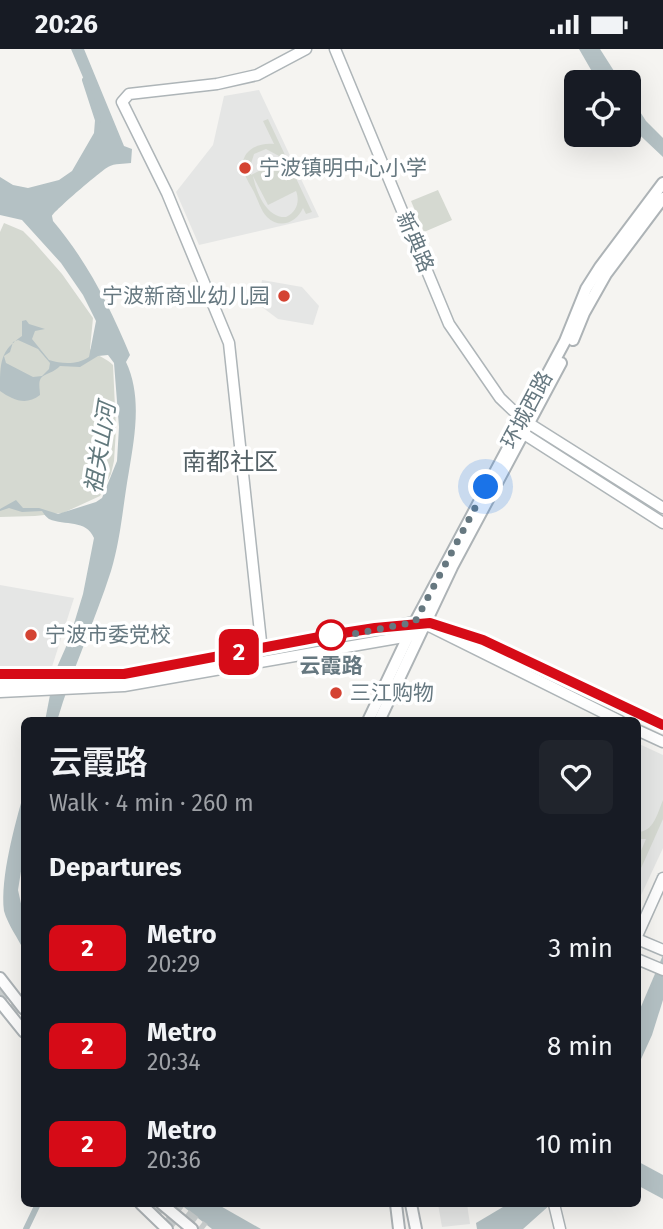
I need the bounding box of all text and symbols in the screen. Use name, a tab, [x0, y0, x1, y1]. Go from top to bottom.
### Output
text: 20:26	[35, 9, 98, 40]
map controls	[564, 70, 641, 147]
button: locate	[564, 70, 641, 147]
place label: 宁波镇明中心小学	[259, 155, 427, 181]
marker: 宁波镇明中心小学	[237, 160, 253, 176]
street label: 新典路	[391, 208, 439, 276]
place label: 宁波新商业幼儿园	[102, 283, 270, 309]
marker: 宁波新商业幼儿园	[276, 288, 292, 304]
street label: 环城西路	[496, 367, 558, 453]
water label: 祖关山河	[79, 396, 122, 496]
district label: 南都社区	[182, 448, 278, 476]
your location	[468, 469, 503, 504]
marker: 云霞路	[316, 620, 346, 650]
place label: 宁波市委党校	[45, 622, 171, 648]
marker: 宁波市委党校	[23, 627, 39, 643]
line badge: 2	[216, 629, 262, 675]
text: 2	[233, 638, 245, 666]
place label: 云霞路	[300, 653, 363, 679]
place label: 三江购物	[350, 680, 434, 706]
marker: 三江购物	[328, 685, 344, 701]
button: heart	[539, 740, 613, 814]
text: 云霞路	[49, 743, 148, 783]
text: Walk · 4 min · 260 m	[49, 789, 254, 817]
text: Departures	[49, 852, 182, 883]
text: Metro	[147, 919, 217, 950]
text: 3 min	[548, 933, 613, 964]
text: 2	[81, 934, 94, 962]
text: 20:29	[147, 950, 200, 978]
text: Metro	[147, 1017, 217, 1048]
text: 8 min	[547, 1031, 613, 1062]
text: 2	[81, 1032, 94, 1060]
text: 20:34	[147, 1048, 201, 1076]
text: Metro	[147, 1115, 217, 1146]
text: 10 min	[535, 1129, 613, 1160]
text: 2	[81, 1130, 94, 1158]
text: 20:36	[147, 1146, 201, 1174]

